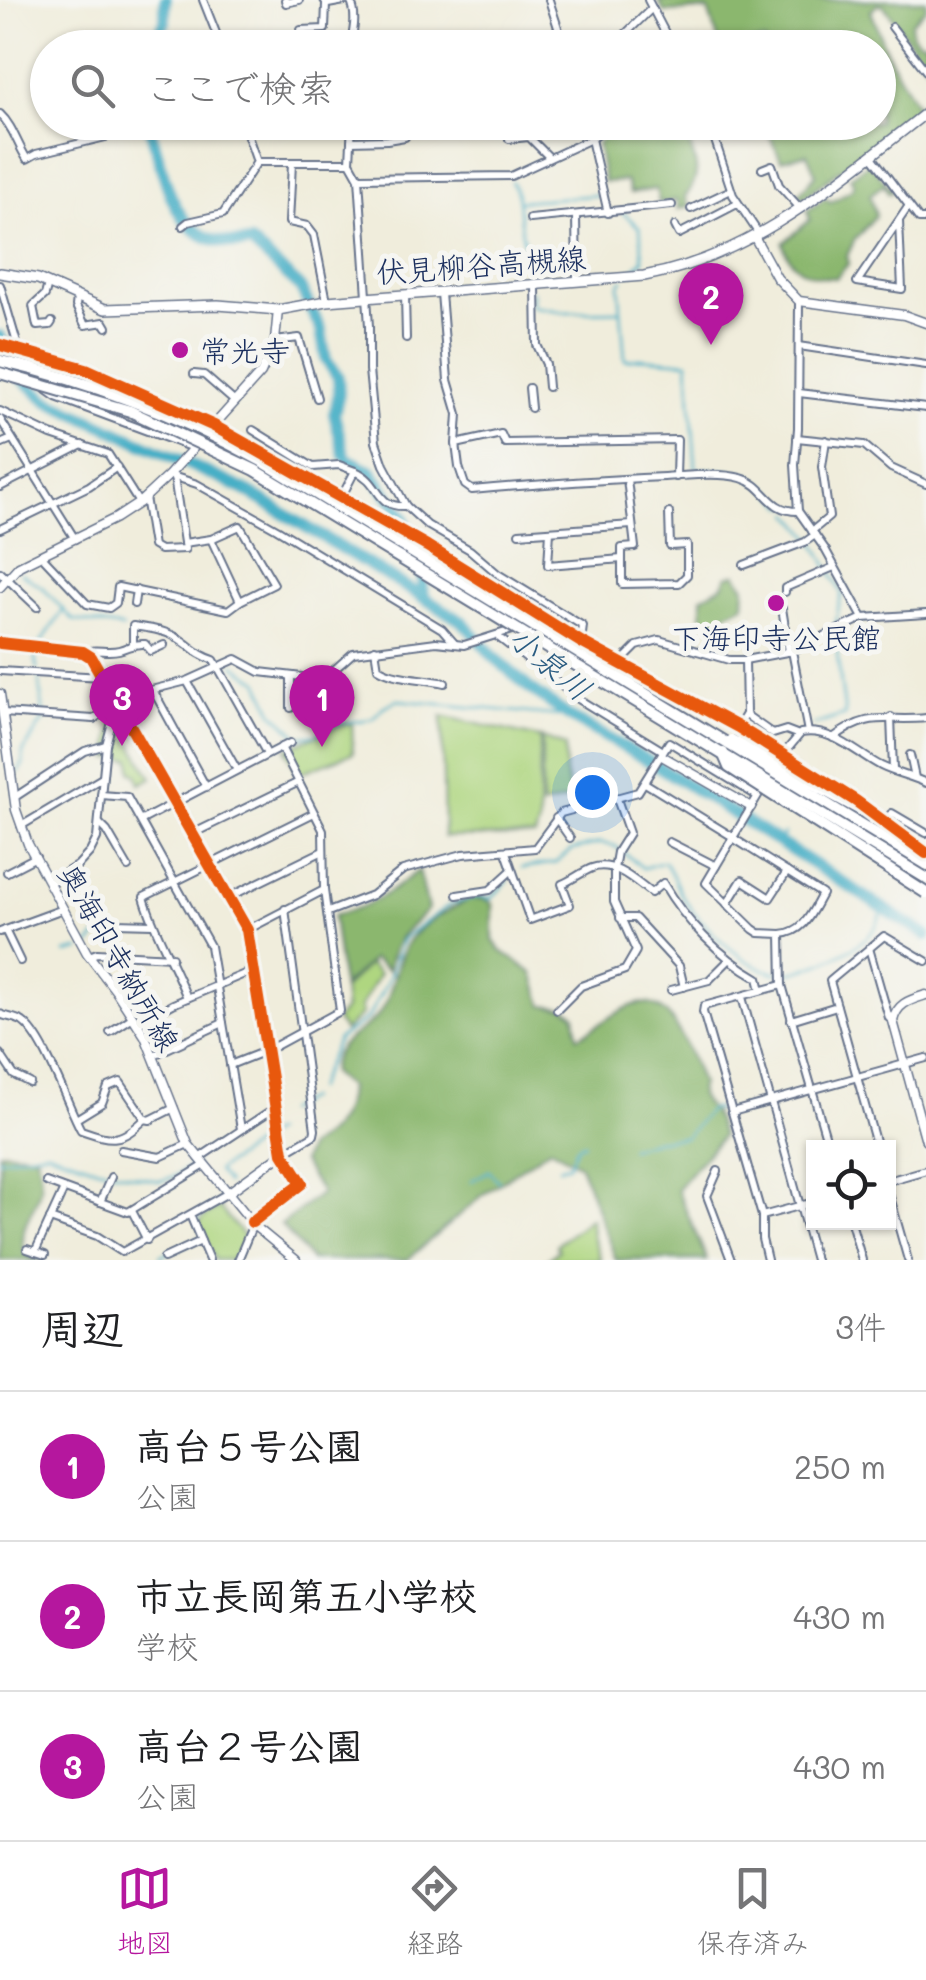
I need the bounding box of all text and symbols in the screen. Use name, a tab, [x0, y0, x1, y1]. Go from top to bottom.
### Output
search box	[30, 30, 896, 140]
icon: search	[65, 58, 120, 113]
text: ここで検索	[145, 62, 335, 112]
street label: 伏見柳谷高槻線	[375, 237, 587, 291]
pin: 2	[678, 262, 744, 345]
place label: 常光寺	[200, 330, 290, 370]
marker: 常光寺	[169, 339, 191, 361]
marker: 下海印寺公民館	[765, 592, 787, 614]
water label: 小泉川	[501, 615, 601, 709]
place label: 下海印寺公民館	[671, 617, 881, 657]
pin: 3	[90, 664, 154, 746]
pin: 1	[290, 664, 354, 747]
your location	[567, 767, 618, 818]
street label: 奥海印寺納所線	[50, 856, 190, 1058]
map controls	[806, 1140, 896, 1230]
button: locate	[806, 1140, 896, 1230]
text: 周辺	[40, 1300, 124, 1355]
text: 3件	[835, 1305, 886, 1347]
text: 高台５号公園	[135, 1420, 363, 1470]
text: 1	[65, 1445, 80, 1487]
text: 250 m	[794, 1445, 886, 1487]
text: 公園	[135, 1474, 199, 1516]
text: 市立長岡第五小学校	[135, 1570, 477, 1620]
text: 2	[64, 1595, 81, 1637]
text: 430 m	[793, 1595, 886, 1637]
text: 学校	[135, 1624, 199, 1666]
text: 高台２号公園	[135, 1720, 363, 1770]
text: 3	[63, 1745, 82, 1787]
text: 430 m	[793, 1745, 886, 1787]
text: 公園	[135, 1774, 199, 1816]
tab: 地図	[117, 1861, 173, 1961]
tab: 経路	[407, 1861, 463, 1961]
tab: 保存済み	[697, 1861, 809, 1961]

